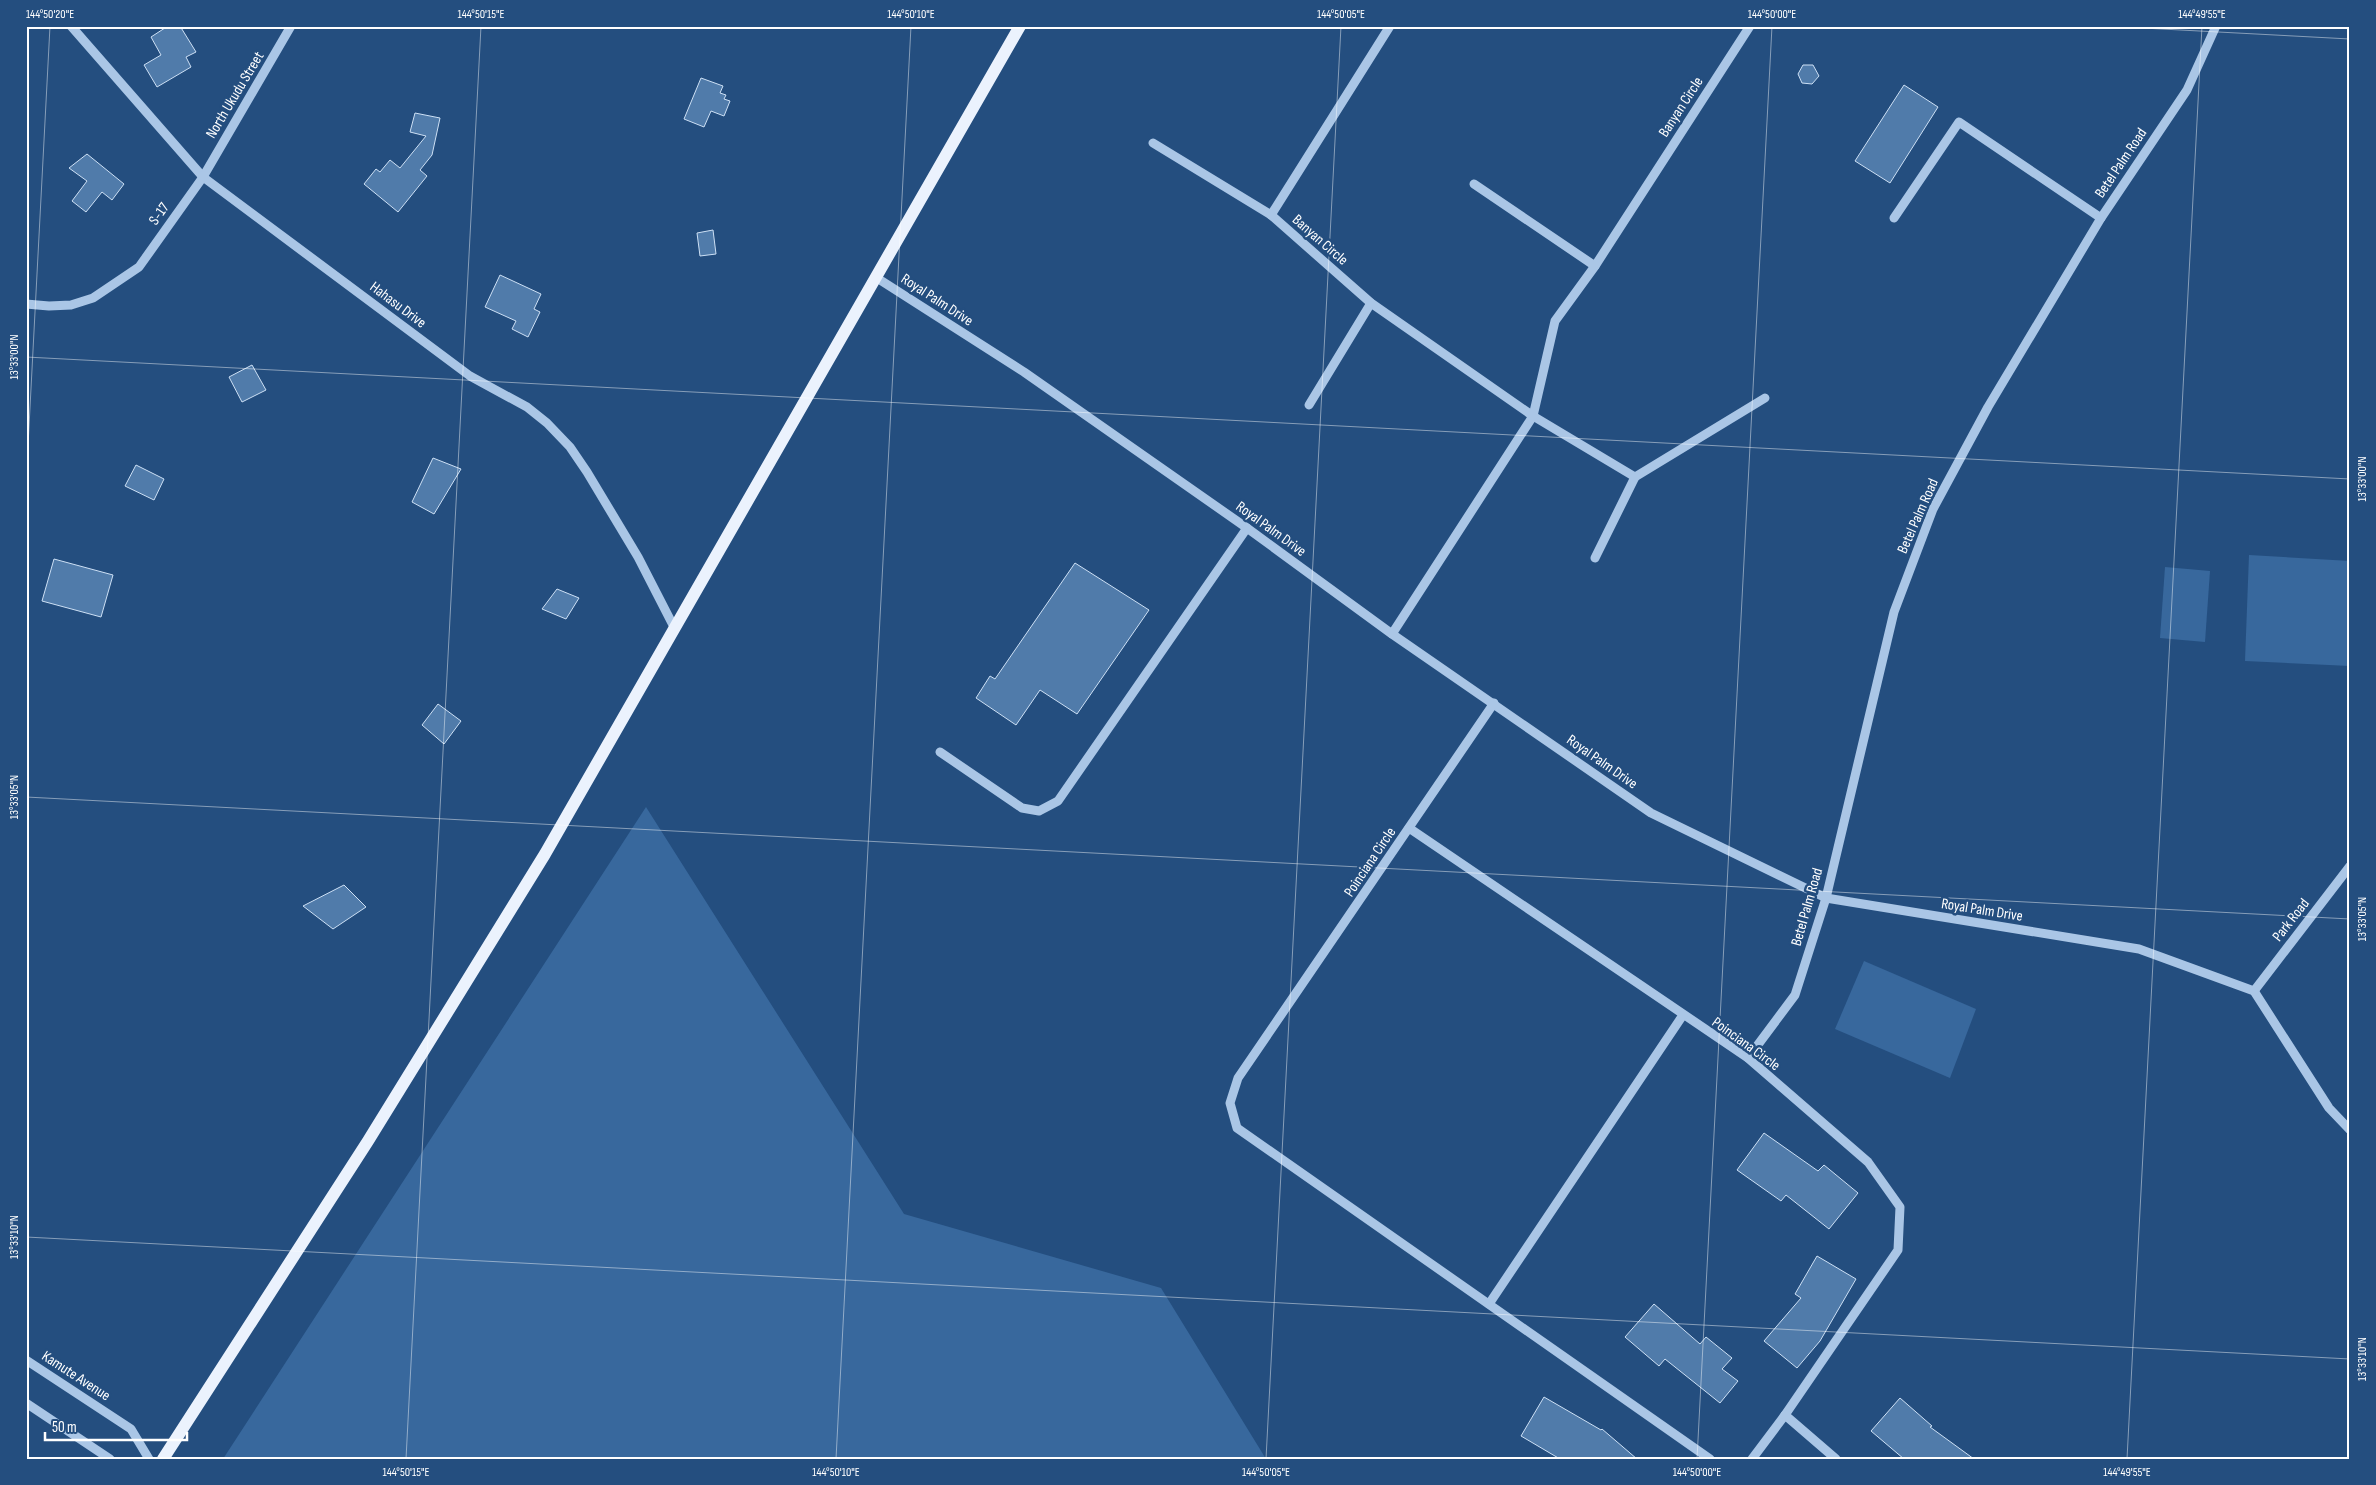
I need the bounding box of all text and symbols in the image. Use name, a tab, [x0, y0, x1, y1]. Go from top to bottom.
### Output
text: 144°50'20"E	[26, 7, 74, 22]
text: 144°50'15"E	[458, 7, 505, 22]
text: 144°50'10"E	[887, 7, 935, 22]
text: 144°50'05"E	[1317, 7, 1365, 22]
text: 144°50'00"E	[1748, 7, 1796, 22]
text: 144°49'55"E	[2178, 7, 2226, 22]
street label: North Ukudu Street	[202, 48, 269, 142]
street label: Banyan Circle	[1655, 73, 1707, 141]
street label: Betel Palm Road	[2091, 125, 2151, 201]
street label: S-17	[145, 199, 173, 229]
street label: Banyan Circle	[1288, 211, 1352, 269]
street label: Royal Palm Drive	[897, 270, 977, 330]
street label: Hahasu Drive	[366, 278, 430, 332]
text: 13°33'00"N	[7, 334, 22, 380]
text: 13°33'00"N	[2355, 456, 2370, 502]
street label: Betel Palm Road	[1893, 476, 1943, 556]
street label: Royal Palm Drive	[1232, 497, 1310, 561]
street label: Royal Palm Drive	[1563, 731, 1641, 793]
text: 13°33'05"N	[7, 775, 22, 819]
street label: Poinciana Circle	[1340, 824, 1400, 900]
street label: Betel Palm Road	[1787, 866, 1827, 948]
street label: Royal Palm Drive	[1940, 894, 2024, 926]
street label: Park Road	[2268, 895, 2314, 945]
text: 13°33'05"N	[2355, 897, 2370, 941]
street label: Poinciana Circle	[1708, 1013, 1784, 1075]
text: 13°33'10"N	[7, 1215, 22, 1259]
text: 13°33'10"N	[2355, 1337, 2370, 1381]
street label: Kamute Avenue	[38, 1347, 114, 1405]
scale bar	[45, 1410, 188, 1442]
text: 50 m	[52, 1418, 77, 1437]
text: 144°50'15"E	[383, 1465, 430, 1480]
text: 144°50'10"E	[812, 1465, 860, 1480]
text: 144°50'05"E	[1242, 1465, 1290, 1480]
text: 144°50'00"E	[1673, 1465, 1721, 1480]
text: 144°49'55"E	[2103, 1465, 2151, 1480]

